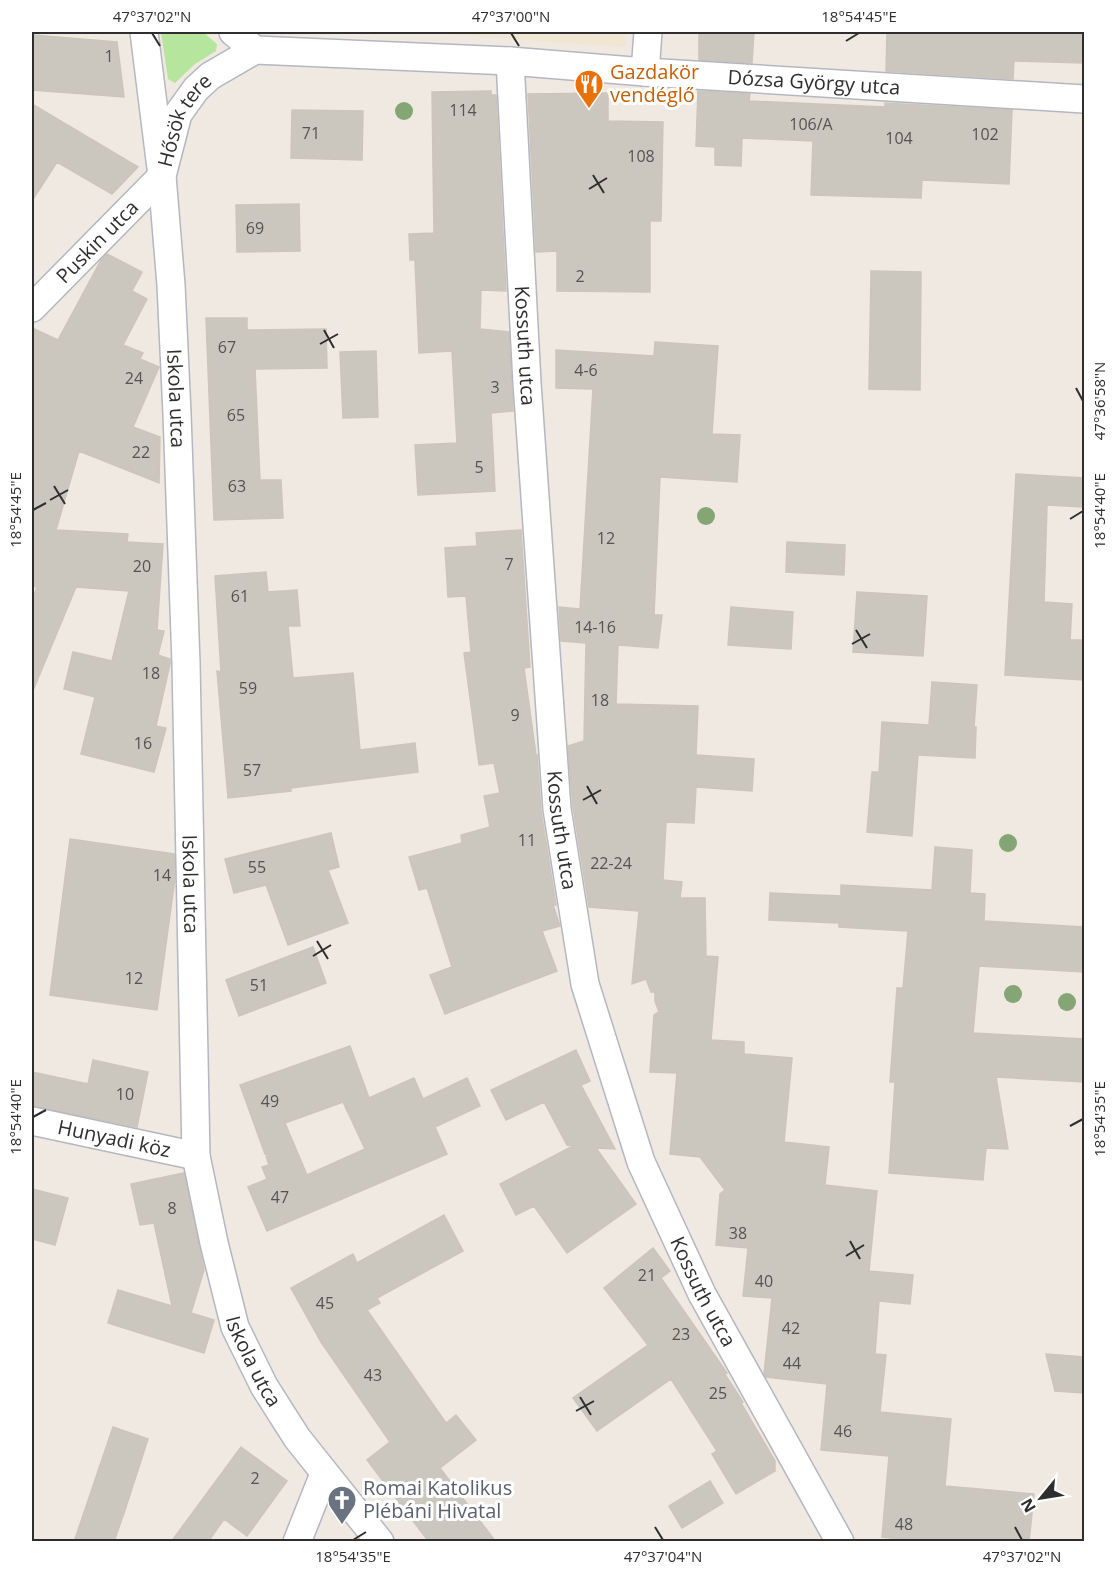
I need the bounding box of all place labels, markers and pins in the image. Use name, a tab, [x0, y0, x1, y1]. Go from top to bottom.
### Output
place label: Gazdakör vendéglő	[610, 58, 699, 108]
restaurant icon: Gazdakör vendéglő	[573, 68, 605, 110]
place label: Romai Katolikus Plébáni Hivatal	[363, 1474, 512, 1524]
church icon: Romai Katolikus Plébáni Hivatal	[326, 1484, 358, 1526]

